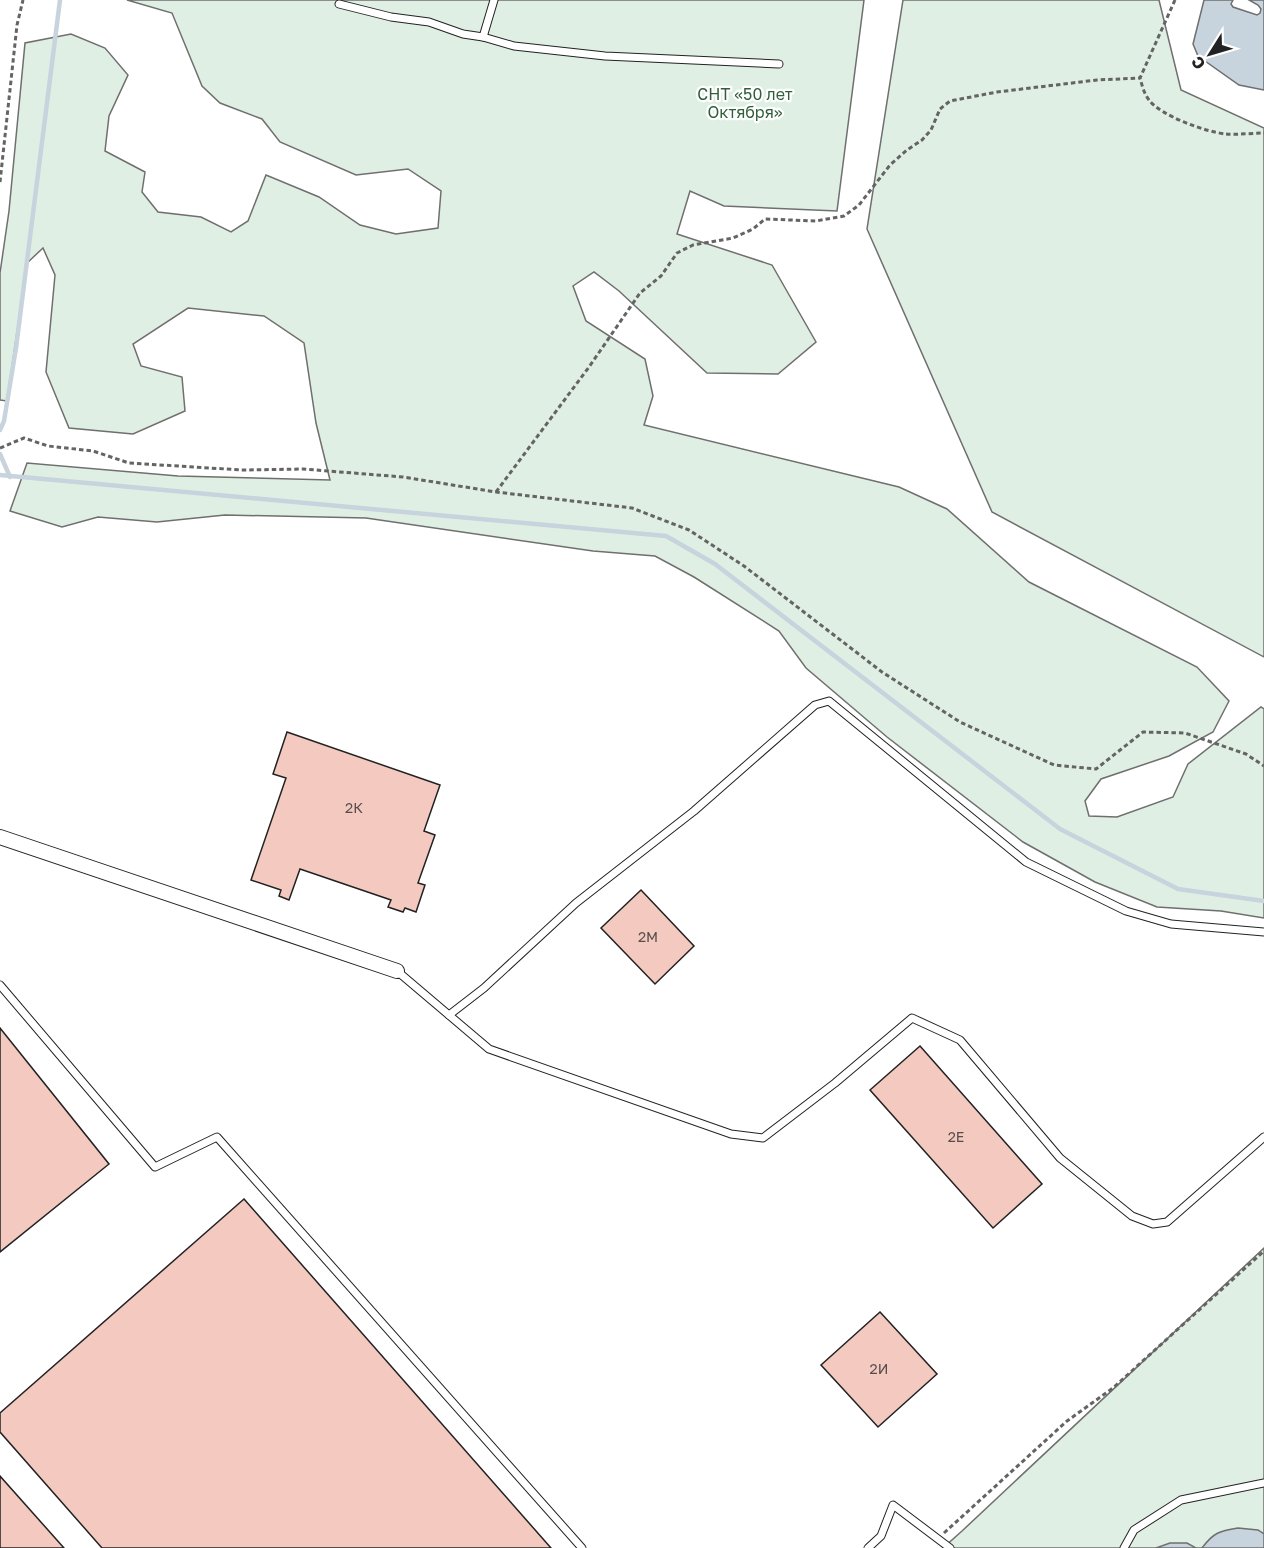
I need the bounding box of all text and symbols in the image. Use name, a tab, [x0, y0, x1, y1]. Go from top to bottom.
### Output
north arrow	[1180, 24, 1240, 84]
text: С	[1187, 52, 1209, 74]
park label: СНТ «50 лет Октября»	[697, 84, 793, 122]
house number: 2К	[345, 799, 363, 816]
house number: 2М	[638, 928, 658, 945]
house number: 2Е	[948, 1128, 964, 1145]
house number: 2И	[870, 1360, 888, 1377]

